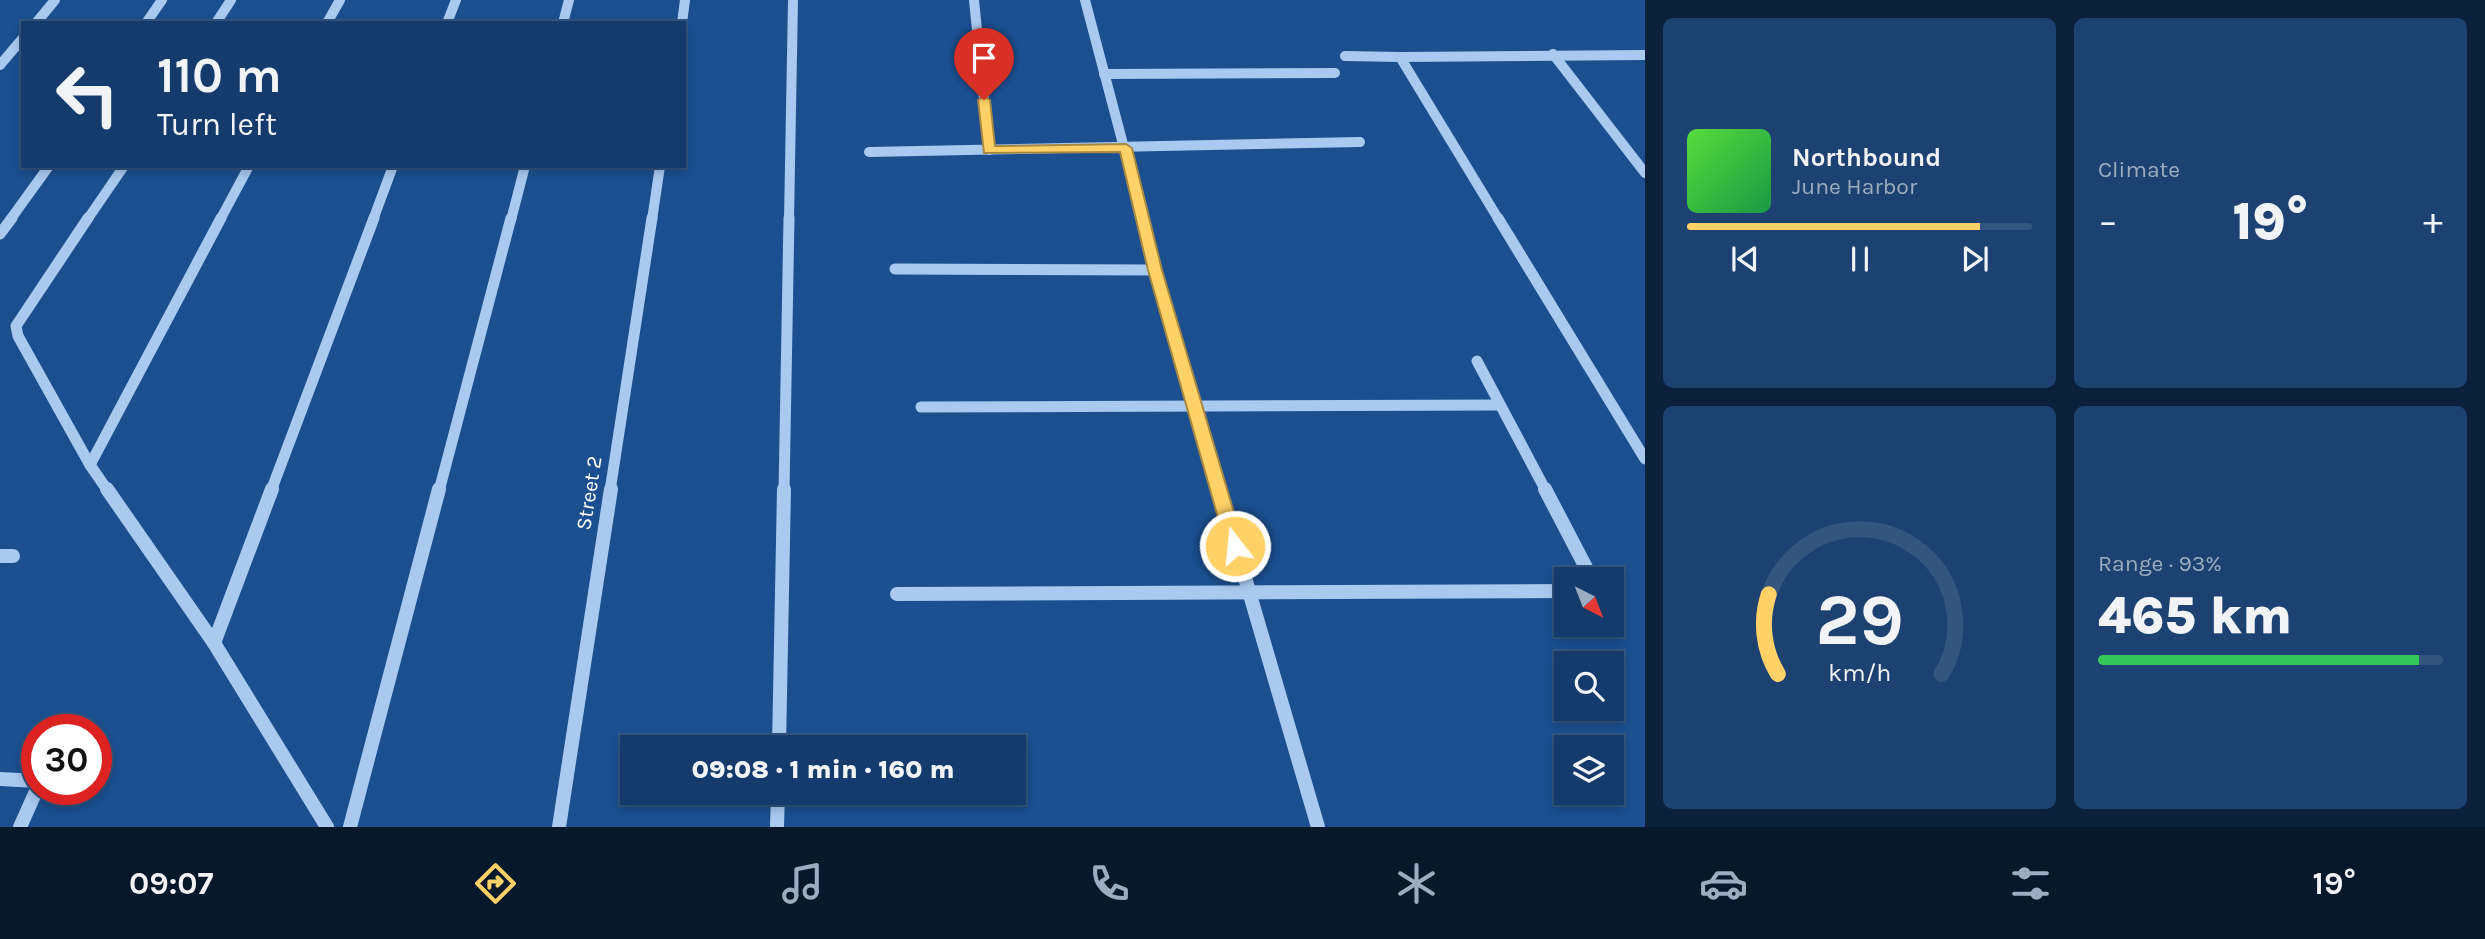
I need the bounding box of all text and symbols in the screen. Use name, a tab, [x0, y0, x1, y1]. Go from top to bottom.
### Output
pin	[954, 28, 1014, 100]
icon: arrive	[965, 39, 1003, 77]
text: 110 m	[157, 47, 282, 104]
icon: left	[42, 49, 133, 140]
text: Turn left	[157, 106, 277, 143]
text: Northbound	[1792, 142, 1941, 173]
text: Climate	[2098, 156, 2180, 183]
text: June Harbor	[1792, 173, 1917, 200]
text: 19°	[2232, 191, 2309, 252]
text: −	[2098, 199, 2118, 244]
text: +	[2423, 199, 2443, 244]
icon: previous	[1726, 240, 1764, 278]
icon: pause	[1841, 240, 1879, 278]
icon: next	[1956, 240, 1994, 278]
street label: Street 2	[571, 454, 607, 532]
position arrow	[1198, 509, 1272, 583]
text: Range · 93%	[2098, 550, 2222, 577]
north arrow	[1554, 567, 1624, 637]
map controls	[1554, 567, 1624, 805]
text: 29	[1815, 577, 1904, 662]
text: 465 km	[2098, 585, 2292, 646]
button: search	[1554, 651, 1624, 721]
text: km/h	[1828, 657, 1891, 686]
speed limit sign: 30	[21, 714, 112, 805]
button: layers	[1554, 735, 1624, 805]
text: 09:08 · 1 min · 160 m	[691, 754, 955, 785]
icon: directions	[471, 859, 520, 908]
icon: music	[778, 859, 827, 908]
icon: phone	[1085, 859, 1134, 908]
icon: climate	[1392, 859, 1441, 908]
icon: car	[1699, 859, 1748, 908]
icon: filters	[2006, 859, 2055, 908]
text: 09:07	[129, 865, 213, 902]
text: 19°	[2313, 865, 2356, 902]

